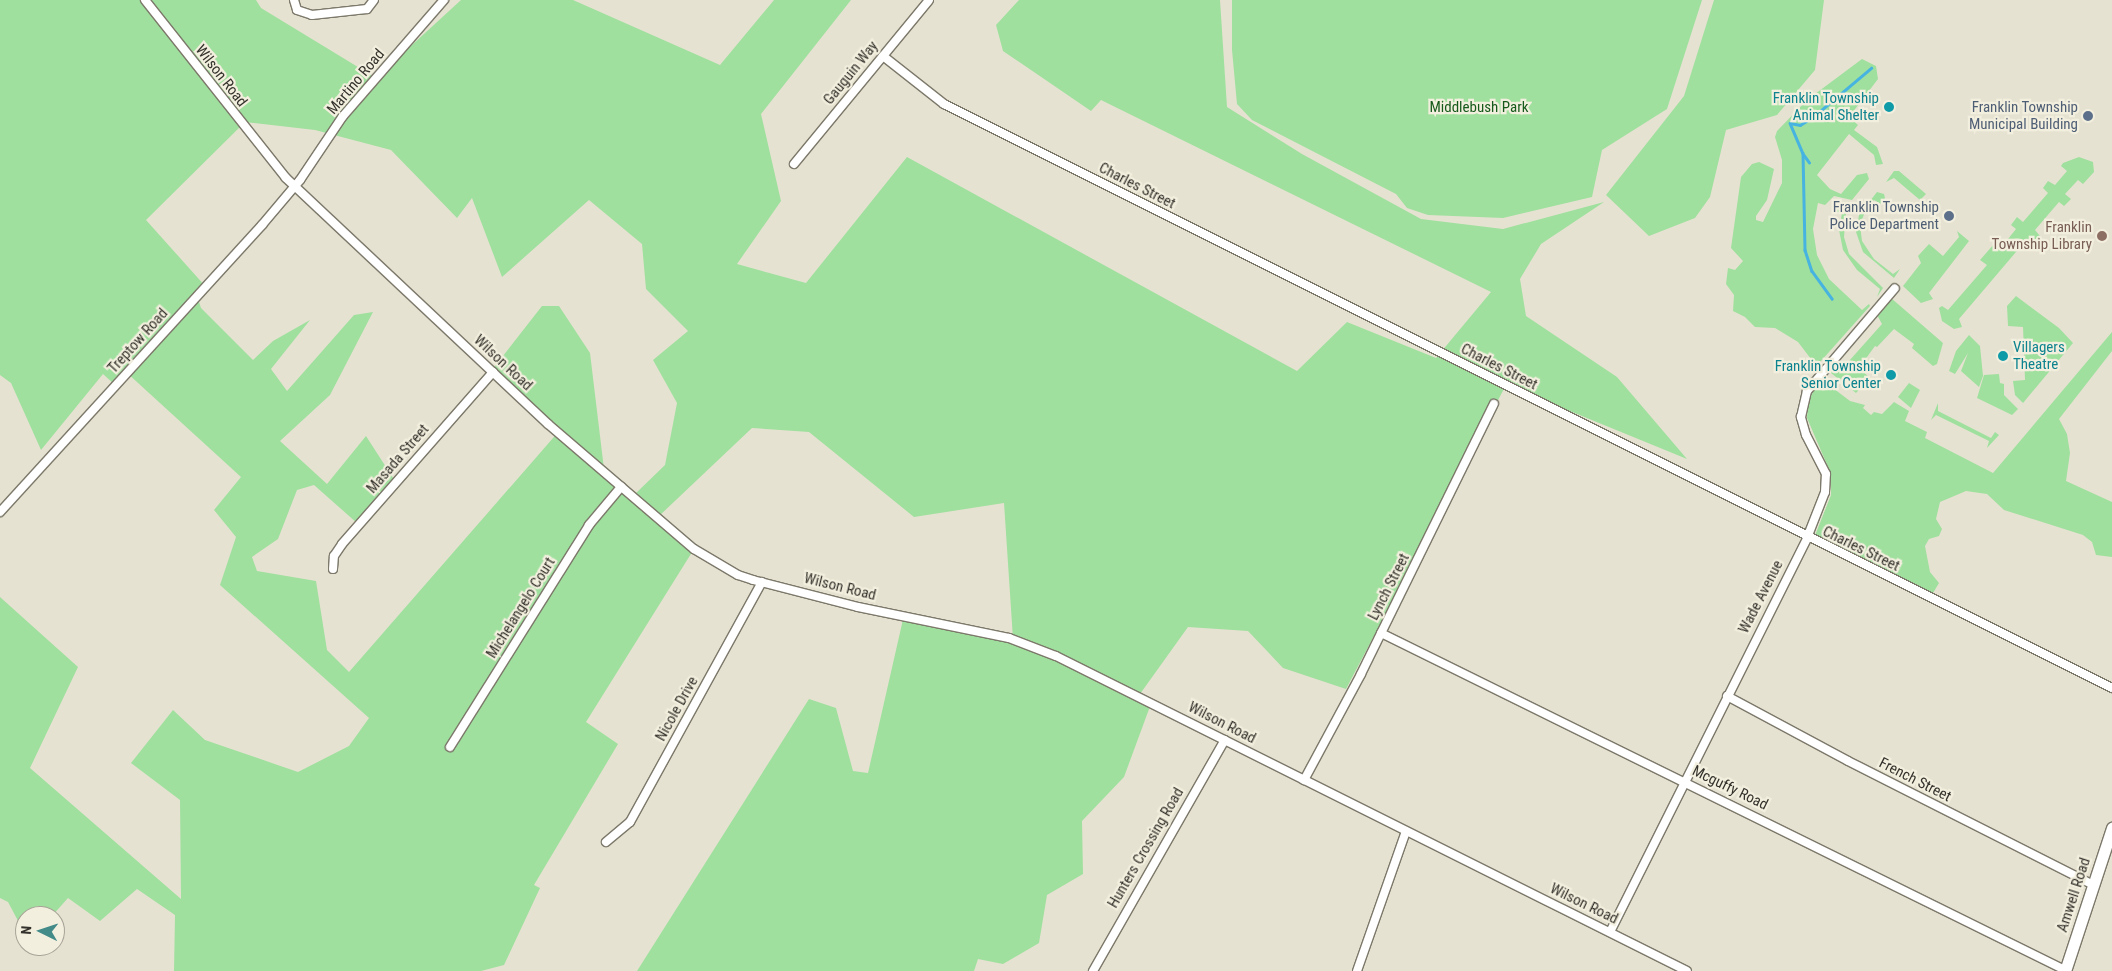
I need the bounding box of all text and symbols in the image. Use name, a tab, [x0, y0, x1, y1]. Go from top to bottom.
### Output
street label: Gauguin Way	[820, 38, 882, 108]
street label: Wilson Road	[191, 41, 251, 111]
street label: Martino Road	[323, 46, 389, 118]
place label: Franklin Township Animal Shelter	[1772, 89, 1879, 124]
place label: Franklin Township Municipal Building	[1969, 98, 2078, 133]
park label: Middlebush Park	[1429, 99, 1529, 117]
marker: Franklin Township Animal Shelter	[1883, 101, 1895, 113]
marker: Franklin Township Municipal Building	[2082, 110, 2094, 122]
street label: Charles Street	[1096, 159, 1178, 213]
place label: Franklin Township Police Department	[1829, 198, 1939, 233]
marker: Franklin Township Police Department	[1943, 210, 1955, 222]
place label: Franklin Township Library	[1992, 218, 2092, 253]
marker: Franklin Township Library	[2096, 230, 2108, 242]
street label: Treptow Road	[104, 305, 172, 377]
street label: Wilson Road	[470, 331, 536, 395]
place label: Villagers Theatre	[2013, 338, 2065, 373]
street label: Charles Street	[1458, 340, 1540, 394]
marker: Villagers Theatre	[1997, 350, 2009, 362]
place label: Franklin Township Senior Center	[1774, 357, 1881, 392]
marker: Franklin Township Senior Center	[1885, 369, 1897, 381]
street label: Masada Street	[363, 421, 433, 497]
street label: Charles Street	[1820, 523, 1902, 575]
street label: Lynch Street	[1365, 551, 1413, 623]
street label: Michelangelo Court	[483, 554, 559, 662]
street label: Wade Avenue	[1735, 558, 1787, 636]
street label: Wilson Road	[802, 569, 878, 605]
street label: Nicole Drive	[652, 674, 702, 744]
street label: Wilson Road	[1185, 698, 1259, 748]
street label: French Street	[1876, 754, 1954, 806]
street label: Mcguffy Road	[1689, 762, 1771, 814]
street label: Hunters Crossing Road	[1104, 785, 1188, 911]
street label: Amwell Road	[2054, 856, 2094, 934]
street label: Wilson Road	[1547, 880, 1621, 928]
north arrow	[15, 906, 65, 956]
text: N	[18, 925, 34, 935]

